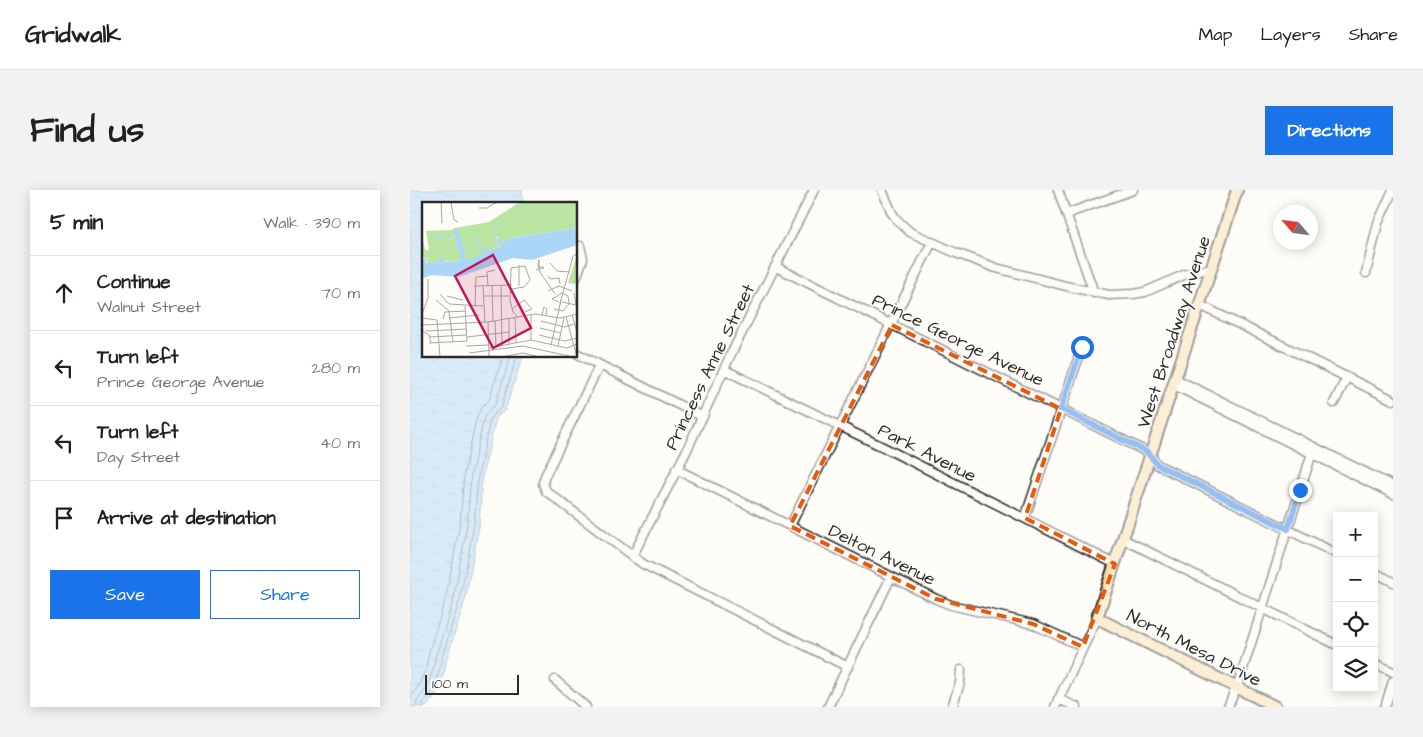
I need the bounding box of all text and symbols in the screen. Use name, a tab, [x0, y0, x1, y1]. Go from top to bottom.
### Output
text: Gridwalk	[25, 18, 121, 52]
text: Map	[1198, 22, 1232, 47]
text: Layers	[1260, 22, 1321, 47]
text: Share	[1349, 22, 1398, 47]
text: Find us	[30, 106, 144, 155]
button: Directions	[1265, 106, 1393, 155]
inset map	[422, 202, 578, 358]
north arrow	[1273, 205, 1318, 250]
text: 5 min	[50, 208, 103, 237]
text: Walk · 390 m	[263, 212, 360, 234]
street label: West Broadway Avenue	[1131, 232, 1218, 432]
text: Continue	[97, 269, 171, 296]
icon: ahead	[50, 279, 78, 307]
street label: Princess Anne Street	[659, 279, 761, 454]
text: 70 m	[321, 282, 360, 304]
street label: Prince George Avenue	[867, 287, 1048, 394]
text: Walnut Street	[97, 296, 201, 318]
route start	[1071, 336, 1094, 359]
text: Turn left	[97, 344, 178, 371]
icon: left	[50, 354, 78, 382]
text: 280 m	[312, 357, 360, 379]
text: Prince George Avenue	[97, 371, 265, 393]
street label: Park Avenue	[874, 417, 981, 489]
text: Turn left	[97, 419, 178, 446]
icon: left	[50, 429, 78, 457]
text: 40 m	[320, 432, 360, 454]
text: Day Street	[97, 446, 180, 468]
route end	[1289, 479, 1312, 502]
icon: arrive	[50, 504, 78, 532]
text: Arrive at destination	[97, 505, 276, 532]
map controls	[1333, 512, 1378, 692]
button: +	[1333, 512, 1378, 557]
street label: Delton Avenue	[824, 518, 940, 592]
button: −	[1333, 557, 1378, 602]
button: Save	[50, 570, 200, 619]
button: Share	[210, 570, 360, 619]
button: locate	[1333, 602, 1378, 647]
street label: North Mesa Drive	[1122, 603, 1266, 693]
button: layers	[1333, 647, 1378, 692]
scale bar	[425, 672, 519, 695]
text: 100 m	[432, 674, 468, 694]

